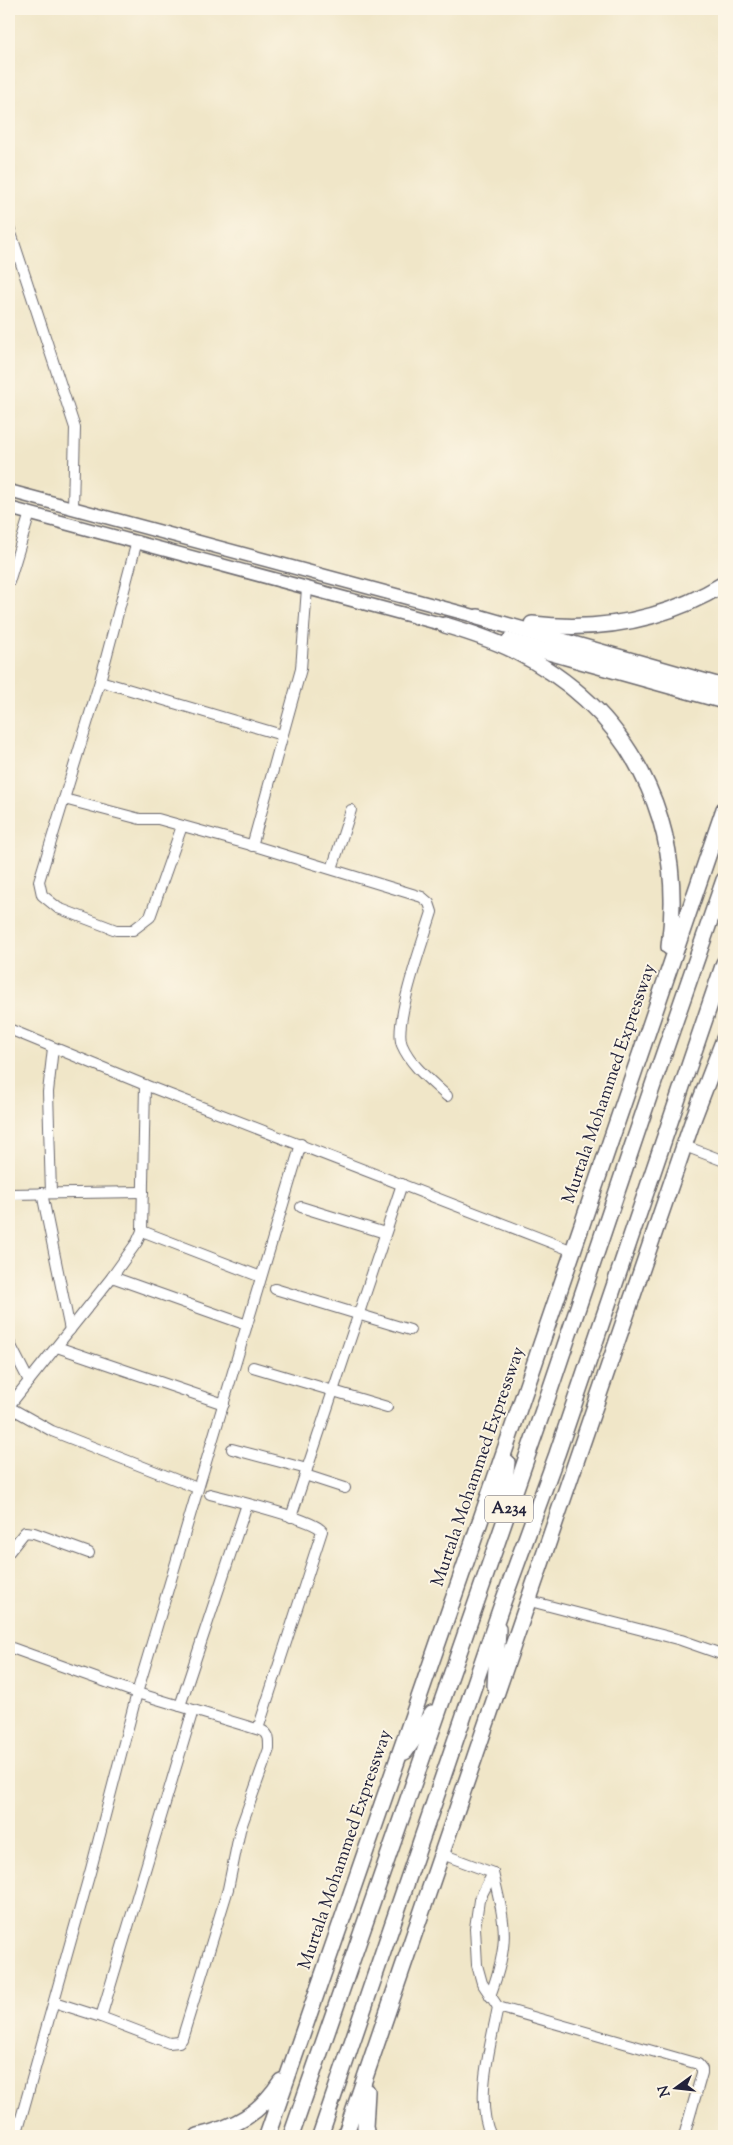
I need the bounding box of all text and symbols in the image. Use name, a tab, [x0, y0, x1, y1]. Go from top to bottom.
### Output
street label: Murtala Mohammed Expressway	[557, 961, 663, 1207]
street label: Murtala Mohammed Expressway	[426, 1344, 532, 1590]
road number: A234	[485, 1496, 533, 1522]
street label: Murtala Mohammed Expressway	[293, 1727, 399, 1973]
north arrow	[650, 2062, 700, 2112]
text: N	[654, 2083, 676, 2099]

